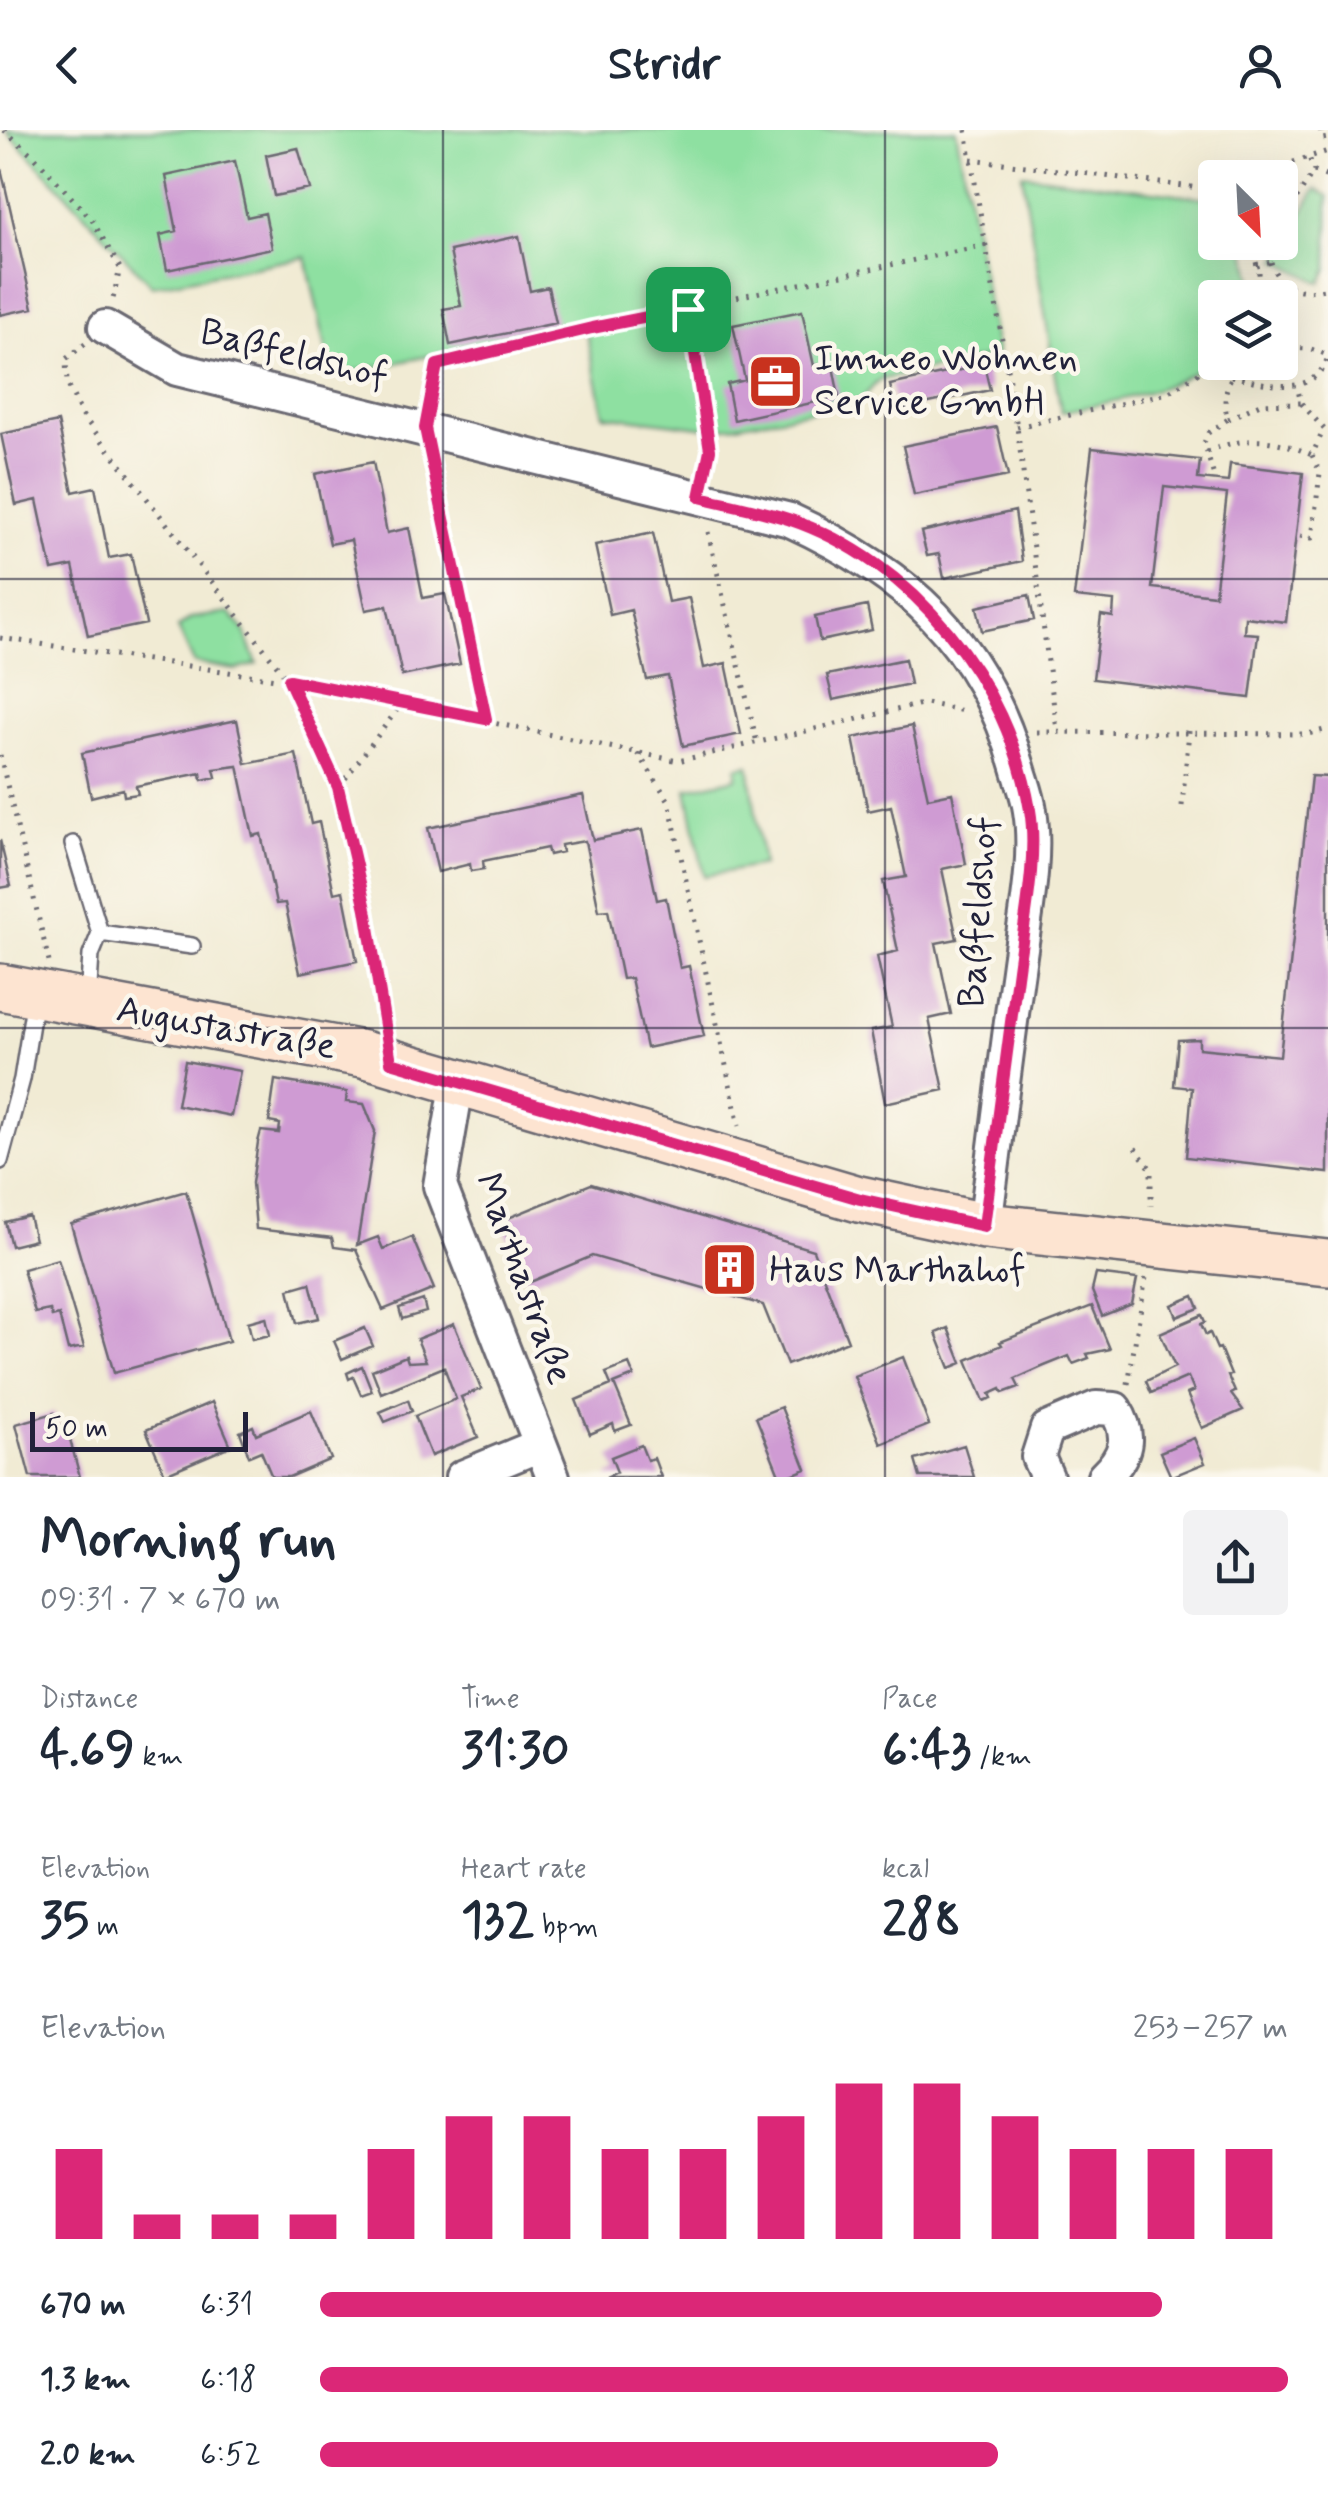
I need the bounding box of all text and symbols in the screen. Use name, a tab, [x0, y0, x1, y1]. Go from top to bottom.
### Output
text: Stridr	[608, 36, 720, 95]
icon: back	[40, 38, 95, 93]
icon: person	[1233, 38, 1288, 93]
north arrow	[1198, 160, 1298, 260]
map controls	[1198, 160, 1298, 380]
pin	[646, 267, 731, 352]
button: layers	[1198, 280, 1298, 380]
icon: arrive	[661, 282, 716, 337]
street label: Baßfeldshof	[195, 308, 393, 402]
place label: Immeo Wohnen Service GmbH	[814, 335, 1078, 428]
office icon: Immeo Wohnen Service GmbH	[745, 351, 805, 411]
street label: Baßfeldshof	[948, 814, 1010, 1010]
street label: Augustastraße	[113, 986, 339, 1072]
street label: Marthastraße	[462, 1167, 584, 1391]
building icon: Haus Marthahof	[700, 1240, 760, 1300]
place label: Haus Marthahof	[769, 1246, 1026, 1295]
scale bar	[30, 1407, 248, 1452]
text: 50 m	[45, 1411, 108, 1448]
text: Morning run	[40, 1505, 337, 1577]
button: share	[1183, 1510, 1288, 1615]
text: 09:31 · 7 × 670 m	[40, 1579, 280, 1621]
text: Distance	[40, 1681, 138, 1718]
text: Time	[461, 1681, 520, 1718]
text: Pace	[882, 1681, 938, 1718]
text: 4.69	[40, 1718, 135, 1784]
text: 31:30	[461, 1718, 570, 1784]
text: 6:43	[882, 1718, 971, 1784]
text: km	[135, 1739, 183, 1776]
text: /km	[971, 1739, 1032, 1776]
text: Elevation	[40, 1851, 150, 1888]
text: Heart rate	[461, 1851, 587, 1888]
text: kcal	[882, 1851, 929, 1888]
text: 35	[40, 1888, 89, 1954]
text: 132	[461, 1888, 534, 1954]
text: 288	[882, 1888, 961, 1954]
text: m	[89, 1909, 119, 1946]
text: bpm	[534, 1909, 598, 1946]
text: Elevation	[40, 2007, 166, 2049]
text: 253–257 m	[1133, 2007, 1288, 2049]
text: 670 m	[40, 2284, 126, 2326]
text: 6:31	[200, 2284, 253, 2326]
text: 1.3 km	[40, 2359, 131, 2401]
text: 6:18	[200, 2359, 257, 2401]
text: 2.0 km	[40, 2434, 136, 2476]
text: 6:52	[200, 2434, 261, 2476]

